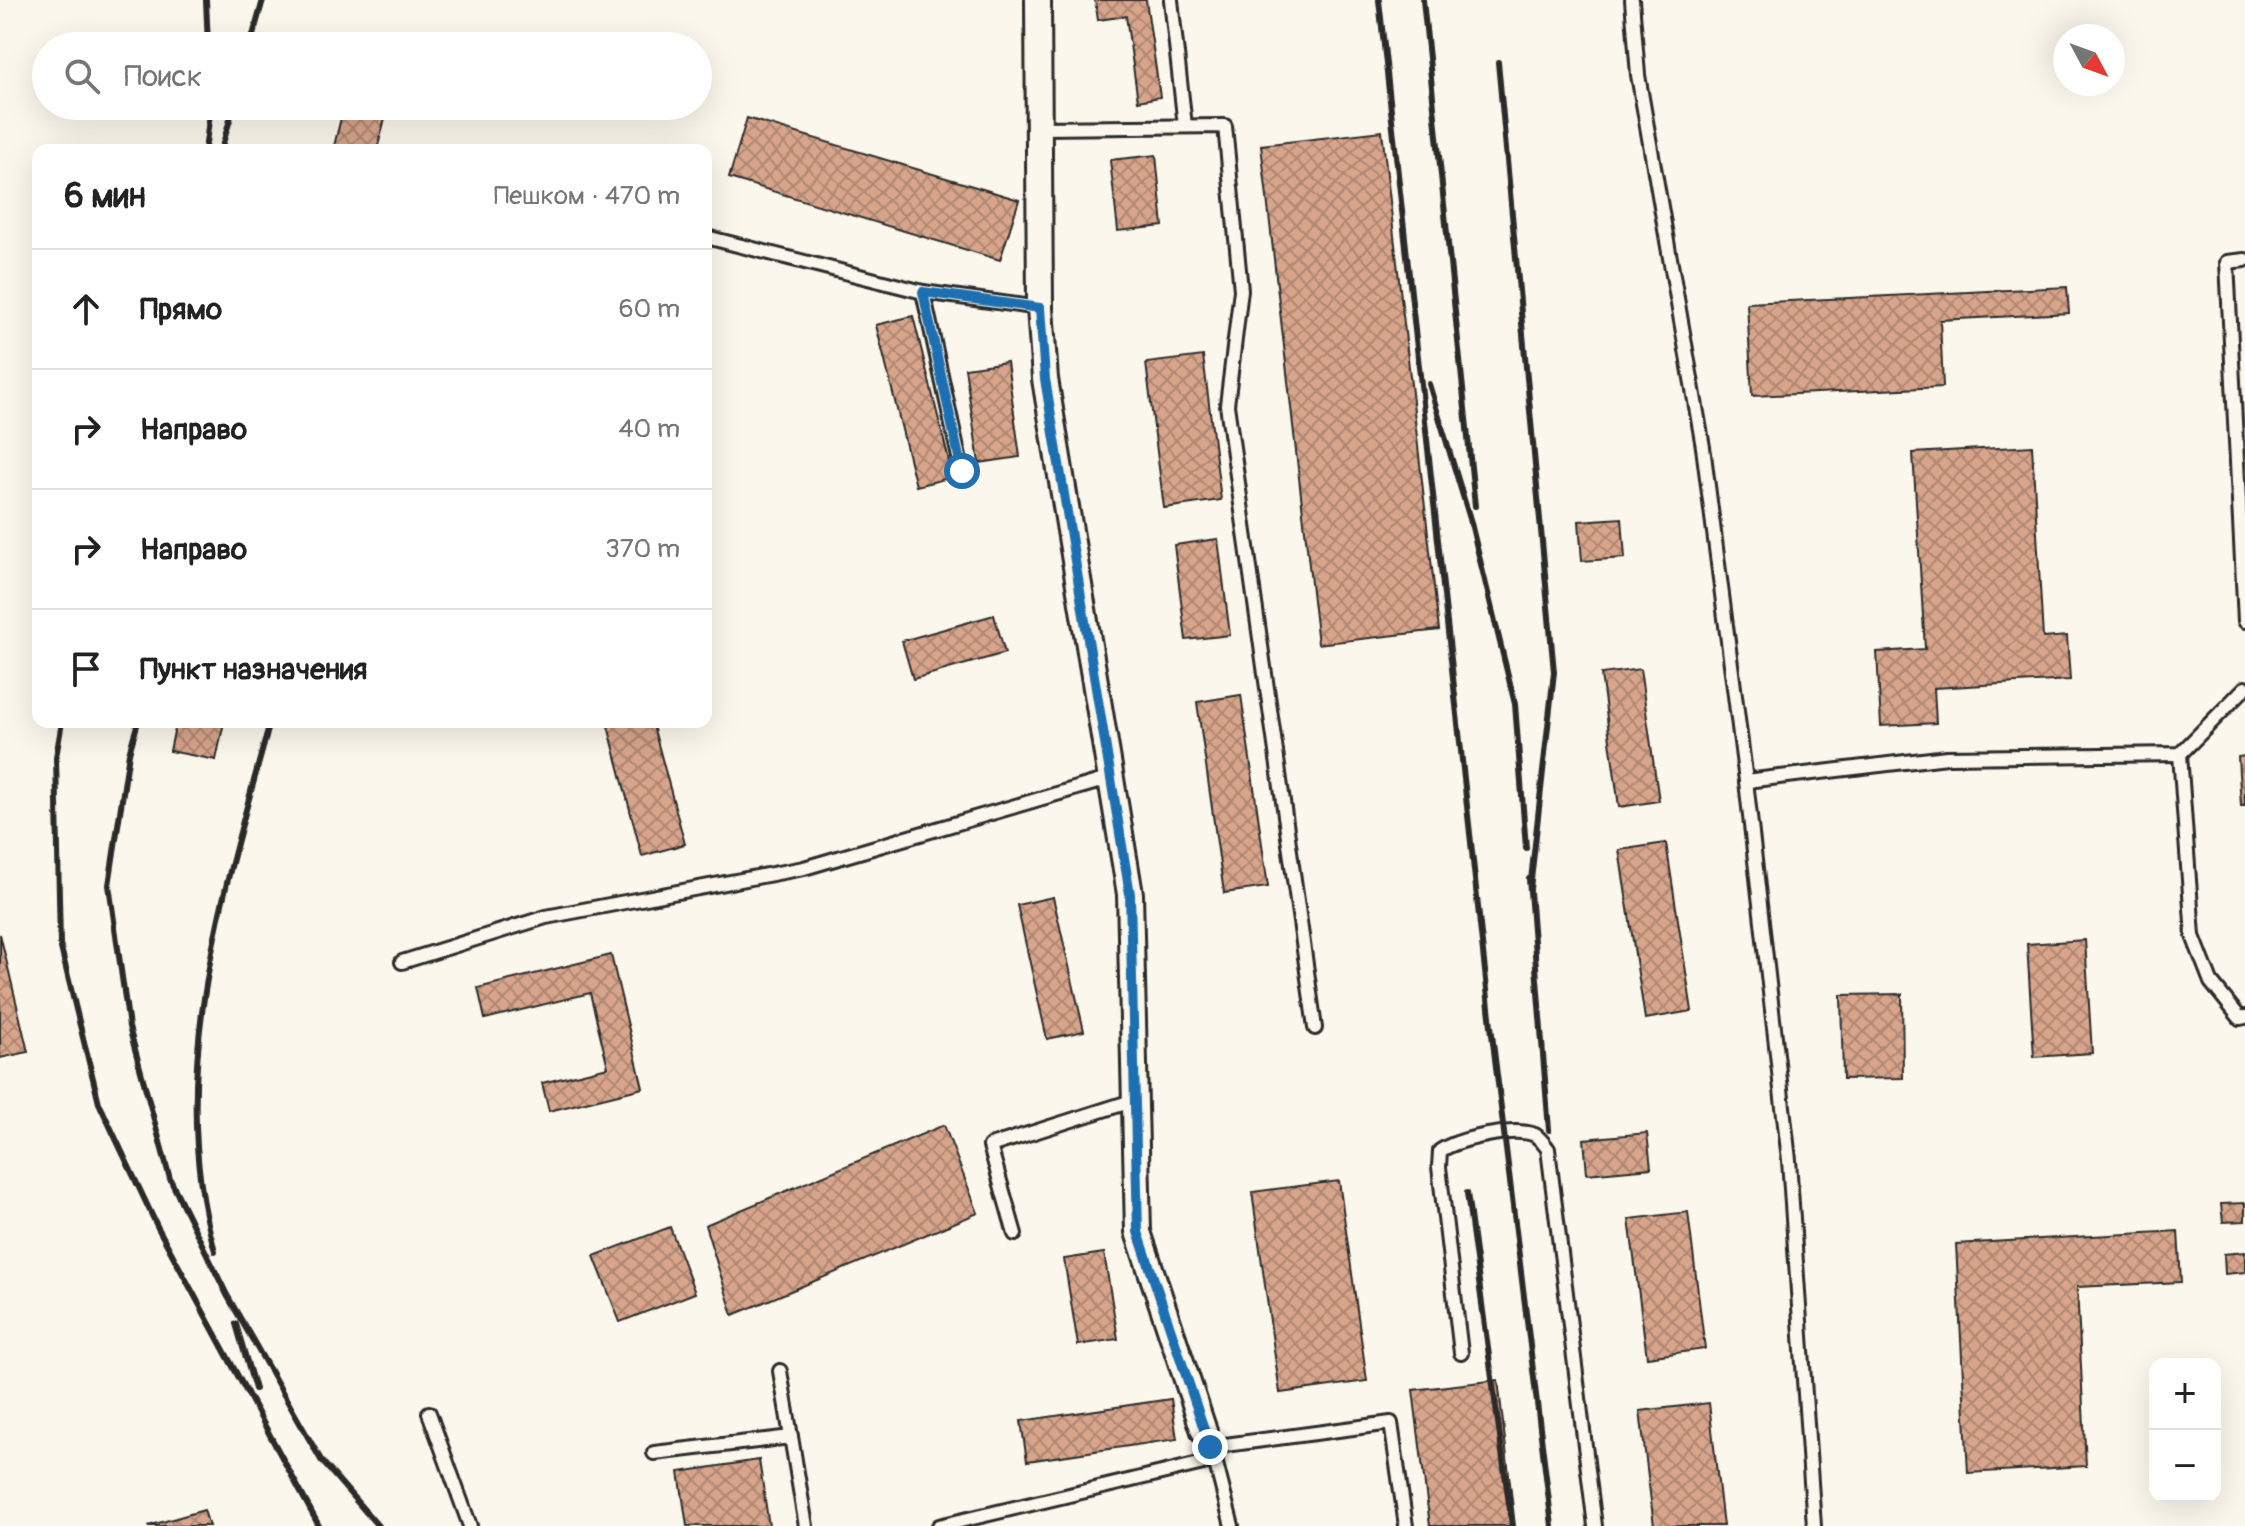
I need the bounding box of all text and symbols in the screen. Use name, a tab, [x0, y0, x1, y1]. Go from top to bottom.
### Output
north arrow	[2053, 24, 2125, 96]
search box	[32, 32, 712, 120]
icon: search	[60, 54, 104, 98]
text: Поиск	[124, 58, 202, 95]
text: 6 мин	[64, 175, 146, 218]
text: Пешком · 470 m	[494, 180, 680, 212]
icon: ahead	[64, 287, 108, 331]
text: Прямо	[140, 291, 222, 328]
text: 60 m	[618, 293, 680, 325]
icon: right	[64, 407, 108, 451]
text: Направо	[140, 411, 247, 448]
text: 40 m	[618, 413, 680, 445]
route start	[944, 453, 980, 489]
icon: right	[64, 527, 108, 571]
text: Направо	[140, 531, 247, 568]
text: 370 m	[605, 533, 680, 565]
icon: arrive	[64, 647, 108, 691]
text: Пункт назначения	[140, 651, 367, 688]
map controls	[2149, 1358, 2221, 1502]
button: +	[2149, 1358, 2221, 1430]
route end	[1192, 1429, 1228, 1465]
button: −	[2149, 1430, 2221, 1502]

